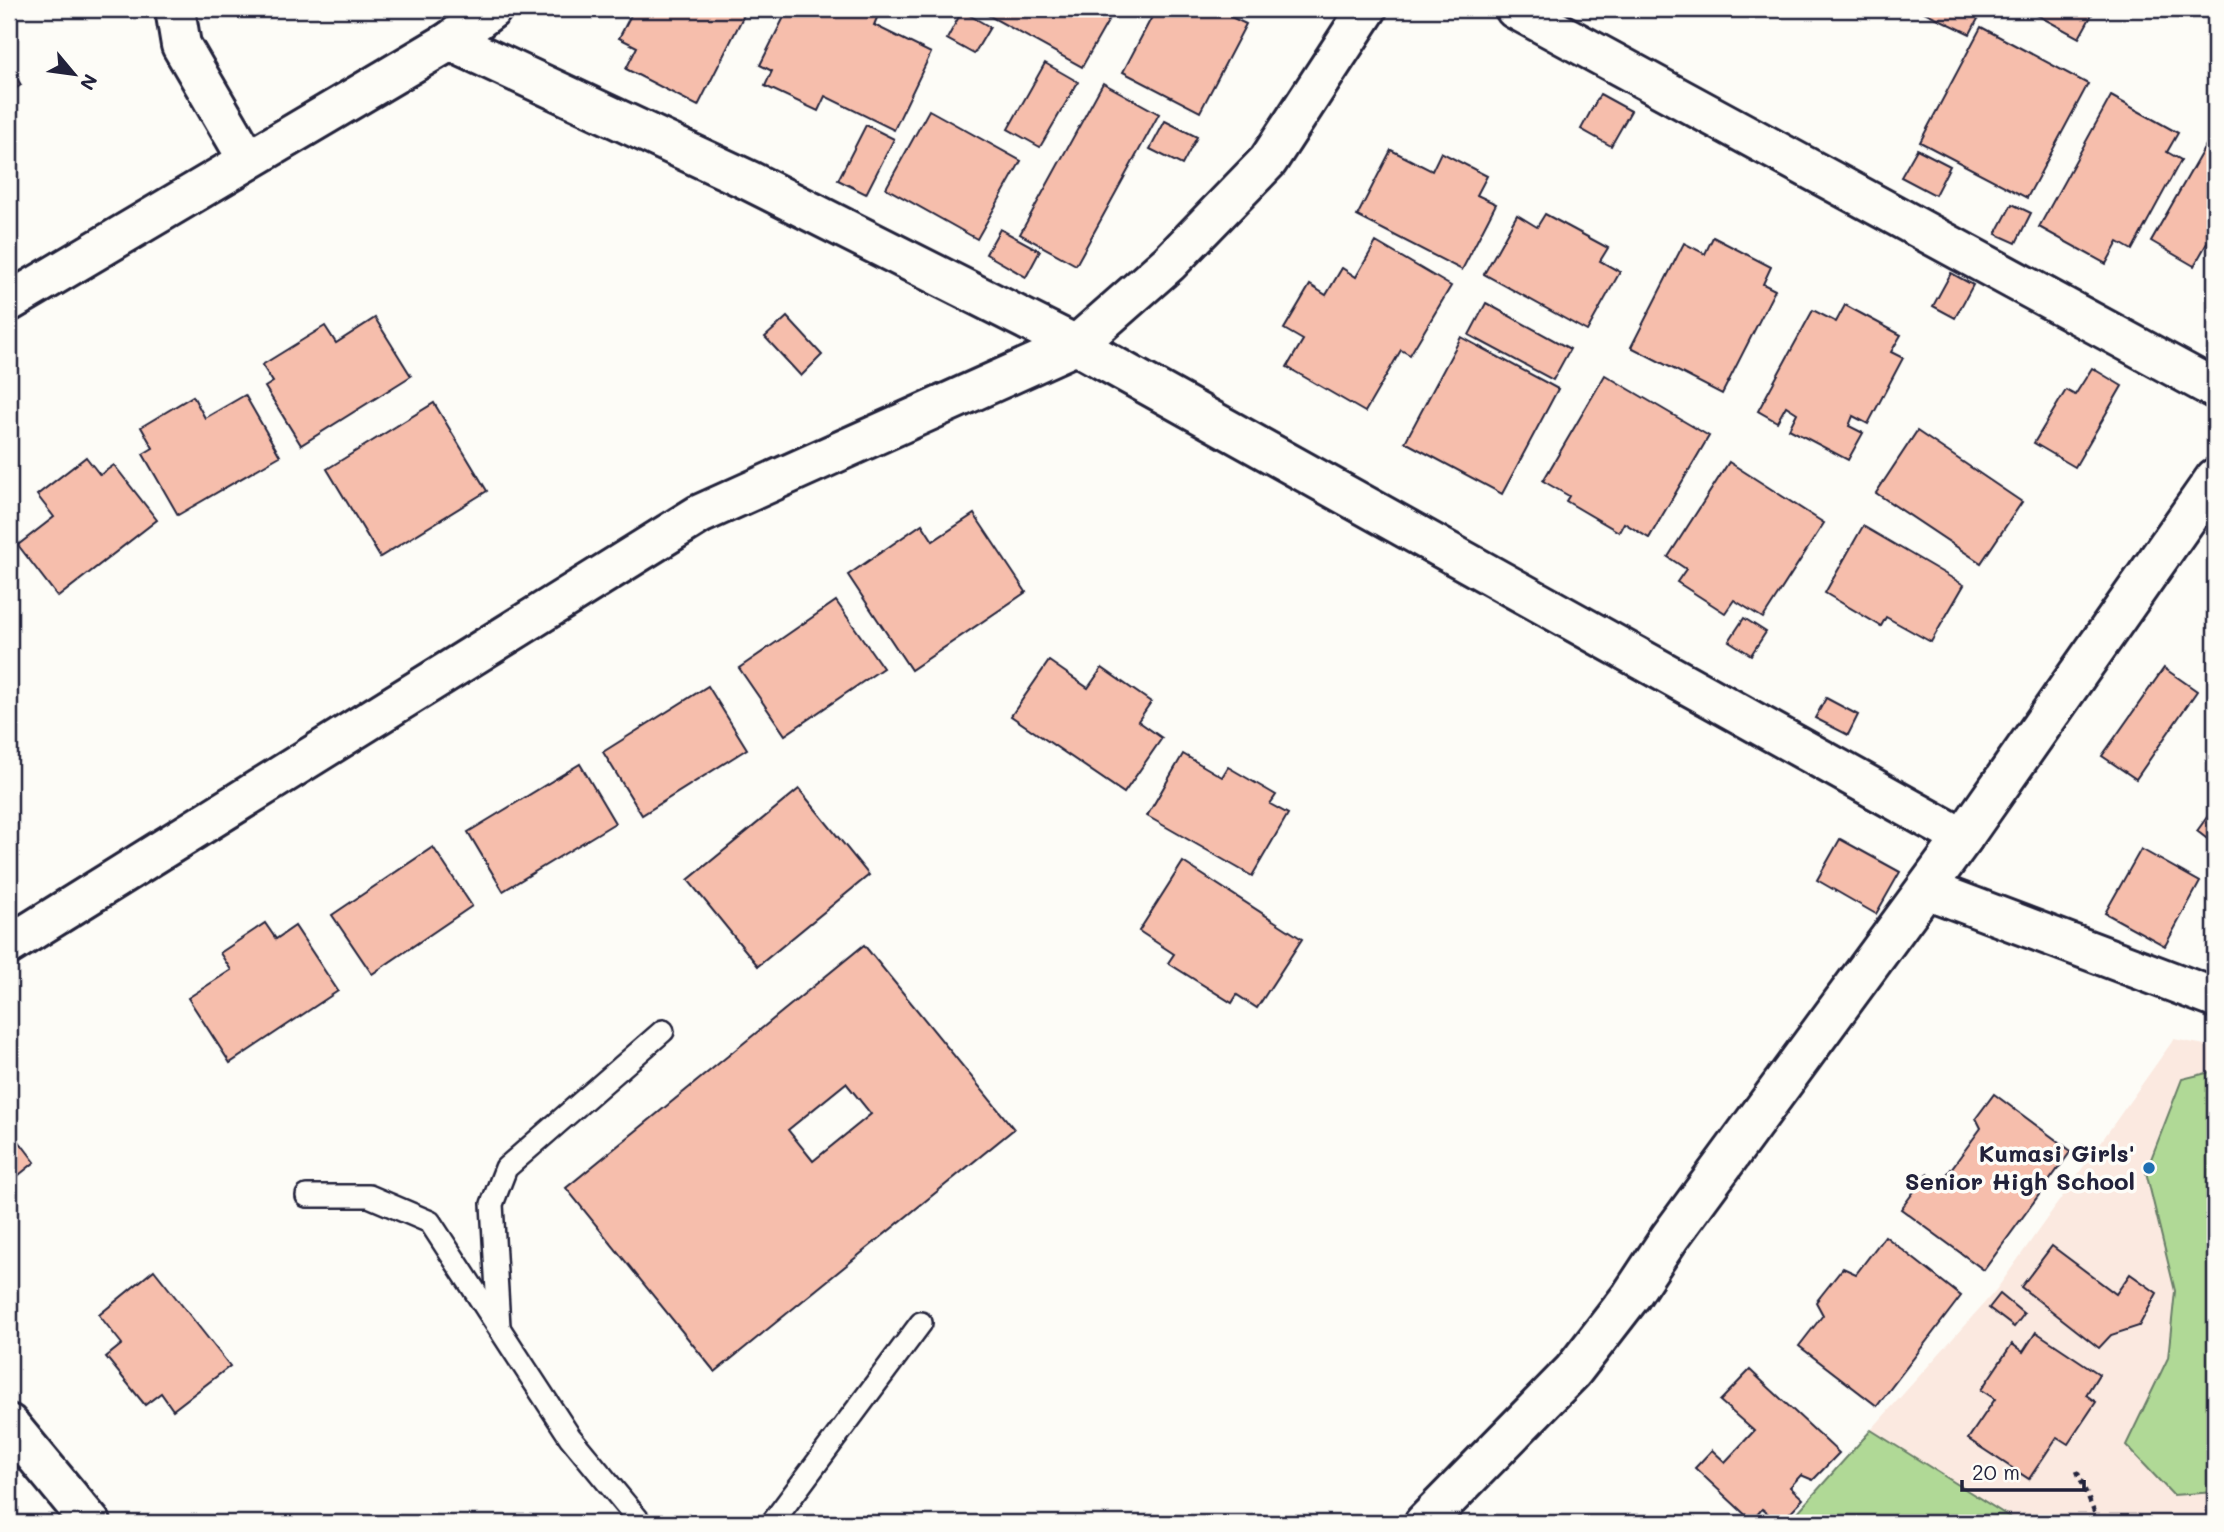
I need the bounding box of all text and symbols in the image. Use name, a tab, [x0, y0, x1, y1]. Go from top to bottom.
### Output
north arrow	[38, 38, 108, 108]
text: N	[75, 70, 104, 95]
place label: Kumasi Girls' Senior High School	[1905, 1137, 2135, 1196]
marker: Kumasi Girls' Senior High School	[2141, 1160, 2157, 1176]
scale bar	[1962, 1448, 2084, 1492]
text: 20 m	[1972, 1458, 2020, 1485]

